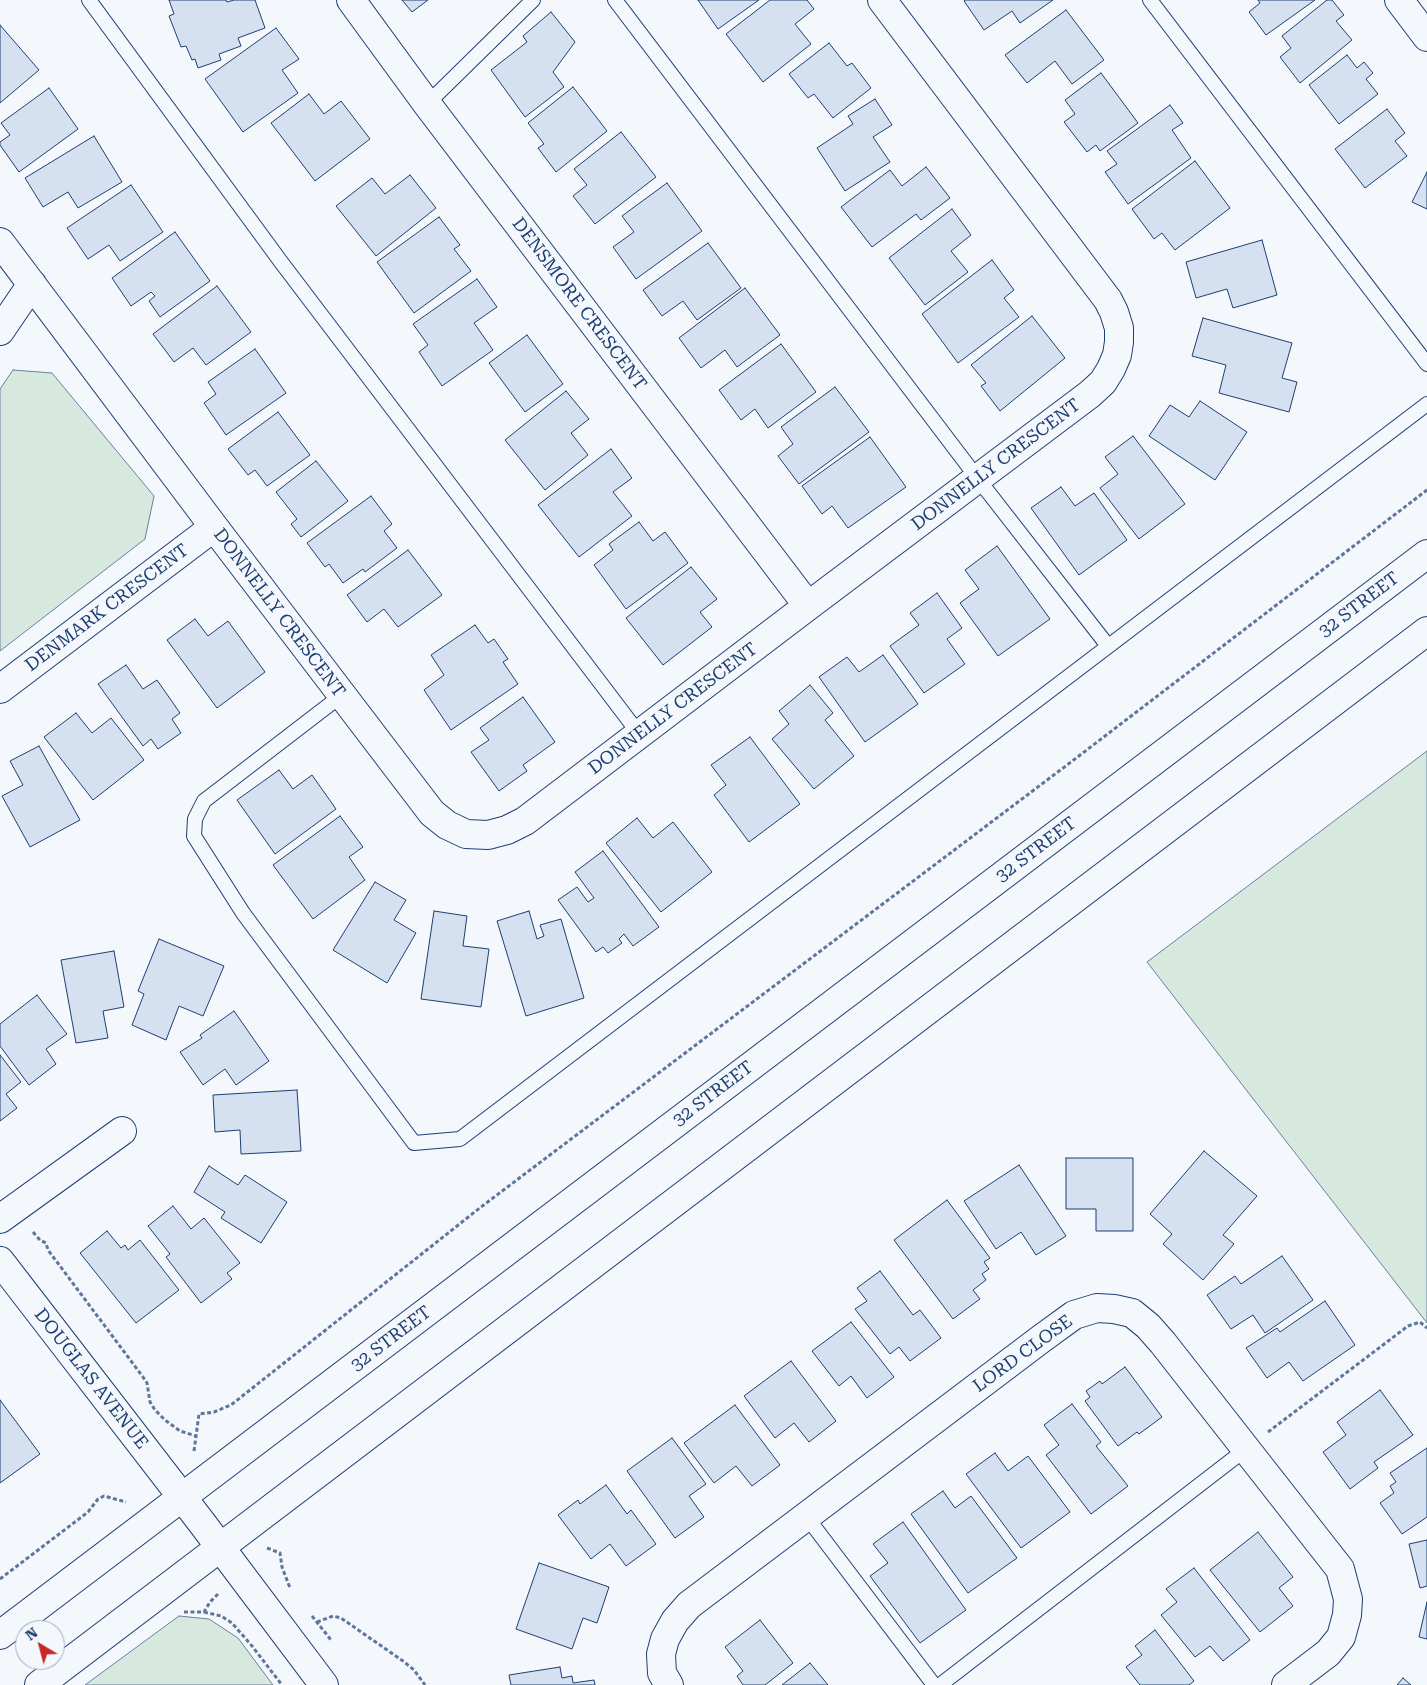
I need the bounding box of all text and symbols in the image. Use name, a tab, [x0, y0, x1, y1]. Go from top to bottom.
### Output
street label: DENSMORE CRESCENT	[507, 214, 651, 394]
street label: DONNELLY CRESCENT	[907, 394, 1085, 536]
street label: DONNELLY CRESCENT	[208, 524, 350, 702]
street label: DENMARK CRESCENT	[21, 540, 193, 676]
street label: 32 STREET	[1315, 568, 1403, 642]
street label: DONNELLY CRESCENT	[584, 638, 762, 780]
street label: 32 STREET	[992, 813, 1080, 887]
street label: 32 STREET	[669, 1057, 757, 1131]
street label: 32 STREET	[347, 1302, 435, 1376]
street label: DOUGLAS AVENUE	[29, 1304, 153, 1454]
street label: LORD CLOSE	[969, 1311, 1077, 1397]
north arrow	[15, 1620, 65, 1670]
text: N	[22, 1624, 41, 1643]

